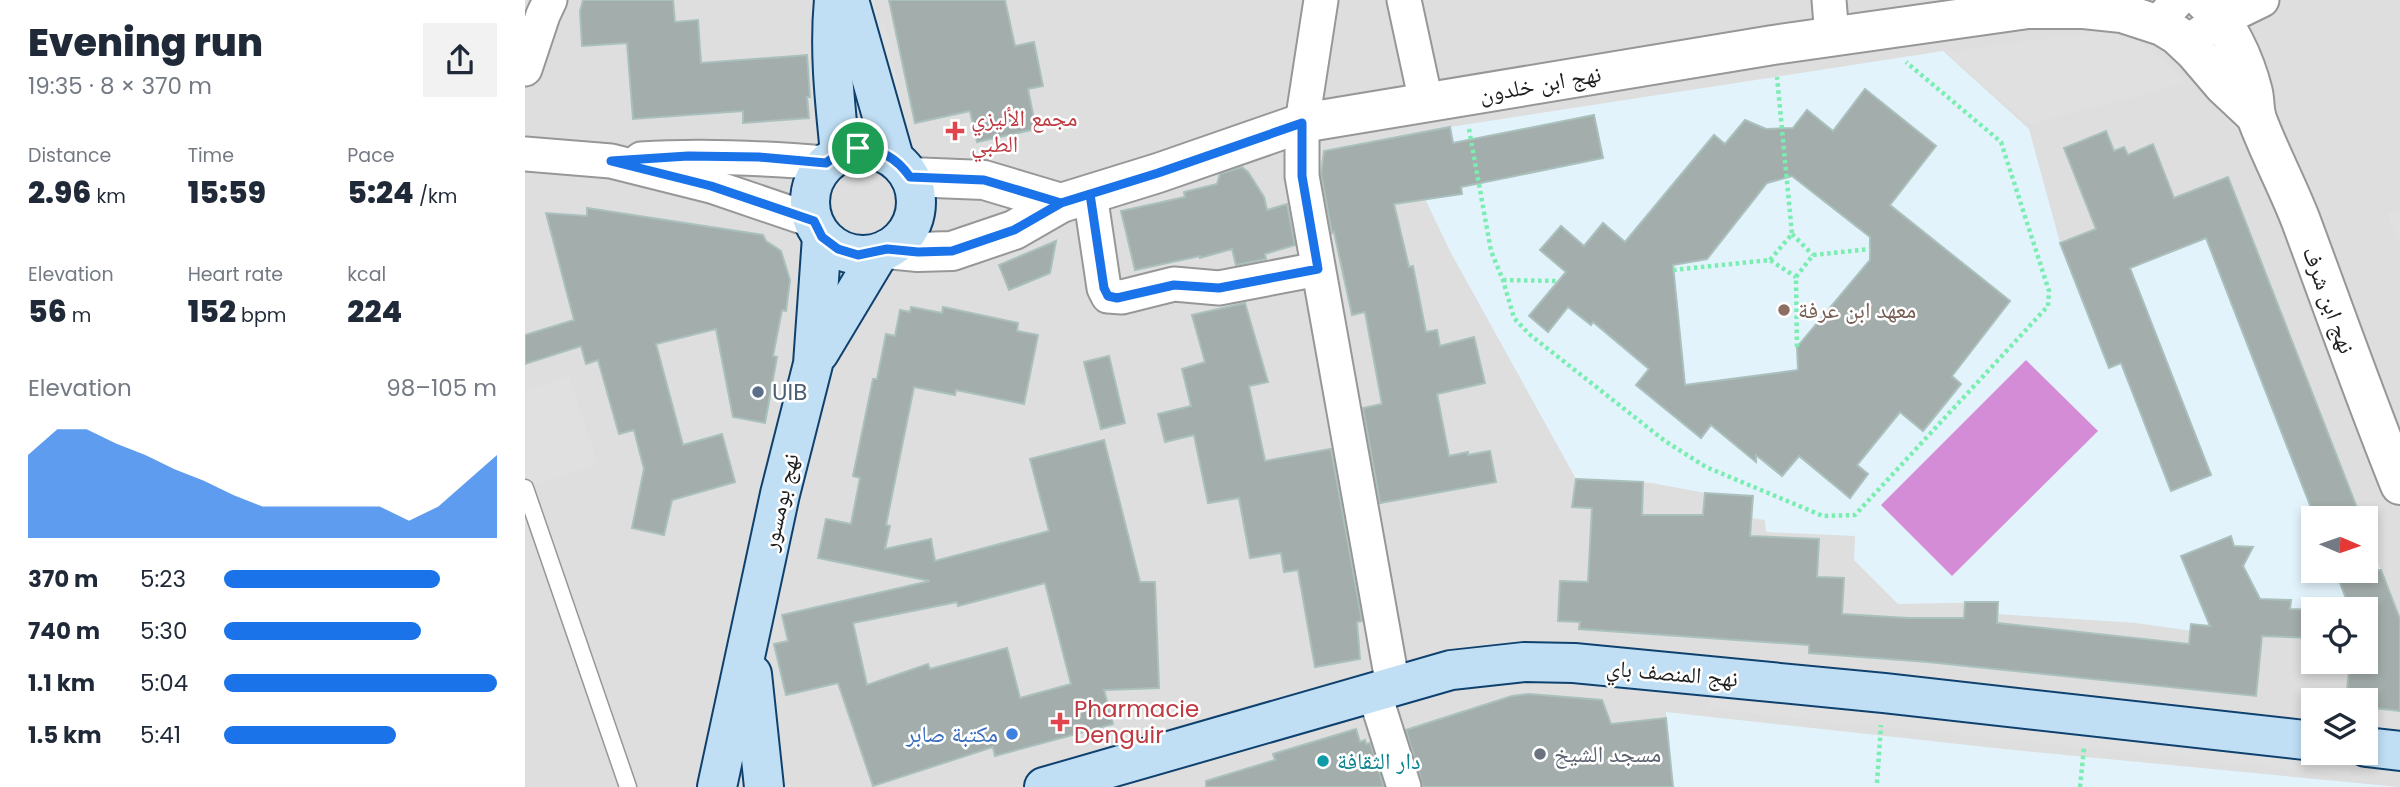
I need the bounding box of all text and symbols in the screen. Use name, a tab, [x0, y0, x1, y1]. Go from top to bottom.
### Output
text: Evening run	[28, 16, 263, 69]
button: share	[423, 23, 497, 97]
street label: نهج ابن خلدون	[1476, 58, 1604, 110]
text: 19:35 · 8 × 370 m	[28, 70, 212, 102]
place label: مجمع الأليزي الطبي	[971, 102, 1077, 163]
pin	[828, 118, 888, 178]
marker: مجمع الأليزي الطبي	[945, 121, 965, 141]
icon: arrive	[839, 129, 877, 167]
text: Distance	[28, 142, 111, 169]
text: Time	[188, 142, 234, 169]
text: Pace	[347, 142, 395, 169]
text: 2.96	[28, 171, 91, 214]
text: 15:59	[188, 171, 266, 214]
text: 5:24	[347, 171, 414, 214]
text: km	[91, 183, 126, 210]
text: /km	[414, 183, 457, 210]
street label: نهج ابن شرف	[2295, 242, 2363, 358]
text: Elevation	[28, 261, 114, 288]
text: Heart rate	[188, 261, 283, 288]
text: kcal	[347, 261, 386, 288]
text: 56	[28, 290, 67, 333]
text: 152	[188, 290, 236, 333]
text: 224	[347, 290, 402, 333]
place label: معهد ابن عرفة	[1798, 294, 1916, 326]
text: m	[67, 302, 91, 329]
text: bpm	[236, 302, 286, 329]
marker: معهد ابن عرفة	[1776, 302, 1792, 318]
text: Elevation	[28, 372, 132, 404]
text: 98–105 m	[386, 372, 497, 404]
place label: UIB	[772, 376, 807, 408]
marker: UIB	[750, 384, 766, 400]
street label: نهج بومسور	[753, 450, 807, 555]
north arrow	[2301, 506, 2378, 583]
map controls	[2301, 506, 2378, 765]
text: 370 m	[28, 563, 98, 595]
text: 5:23	[140, 563, 186, 595]
button: locate	[2301, 597, 2378, 674]
text: 740 m	[28, 615, 100, 647]
text: 5:30	[140, 615, 187, 647]
street label: نهج المنصف باي	[1604, 651, 1739, 698]
text: 1.1 km	[28, 667, 95, 699]
text: 5:04	[140, 667, 188, 699]
button: layers	[2301, 688, 2378, 765]
place label: Pharmacie Denguir	[1074, 693, 1199, 751]
marker: Pharmacie Denguir	[1052, 714, 1068, 730]
place label: مكتبة صابر	[905, 718, 998, 750]
text: 1.5 km	[28, 719, 102, 751]
text: 5:41	[140, 719, 181, 751]
marker: مكتبة صابر	[1004, 726, 1020, 742]
place label: مسجد الشيخ	[1554, 738, 1661, 770]
place label: دار الثقافة	[1337, 745, 1420, 777]
marker: مسجد الشيخ	[1532, 746, 1548, 762]
marker: دار الثقافة	[1315, 753, 1331, 769]

